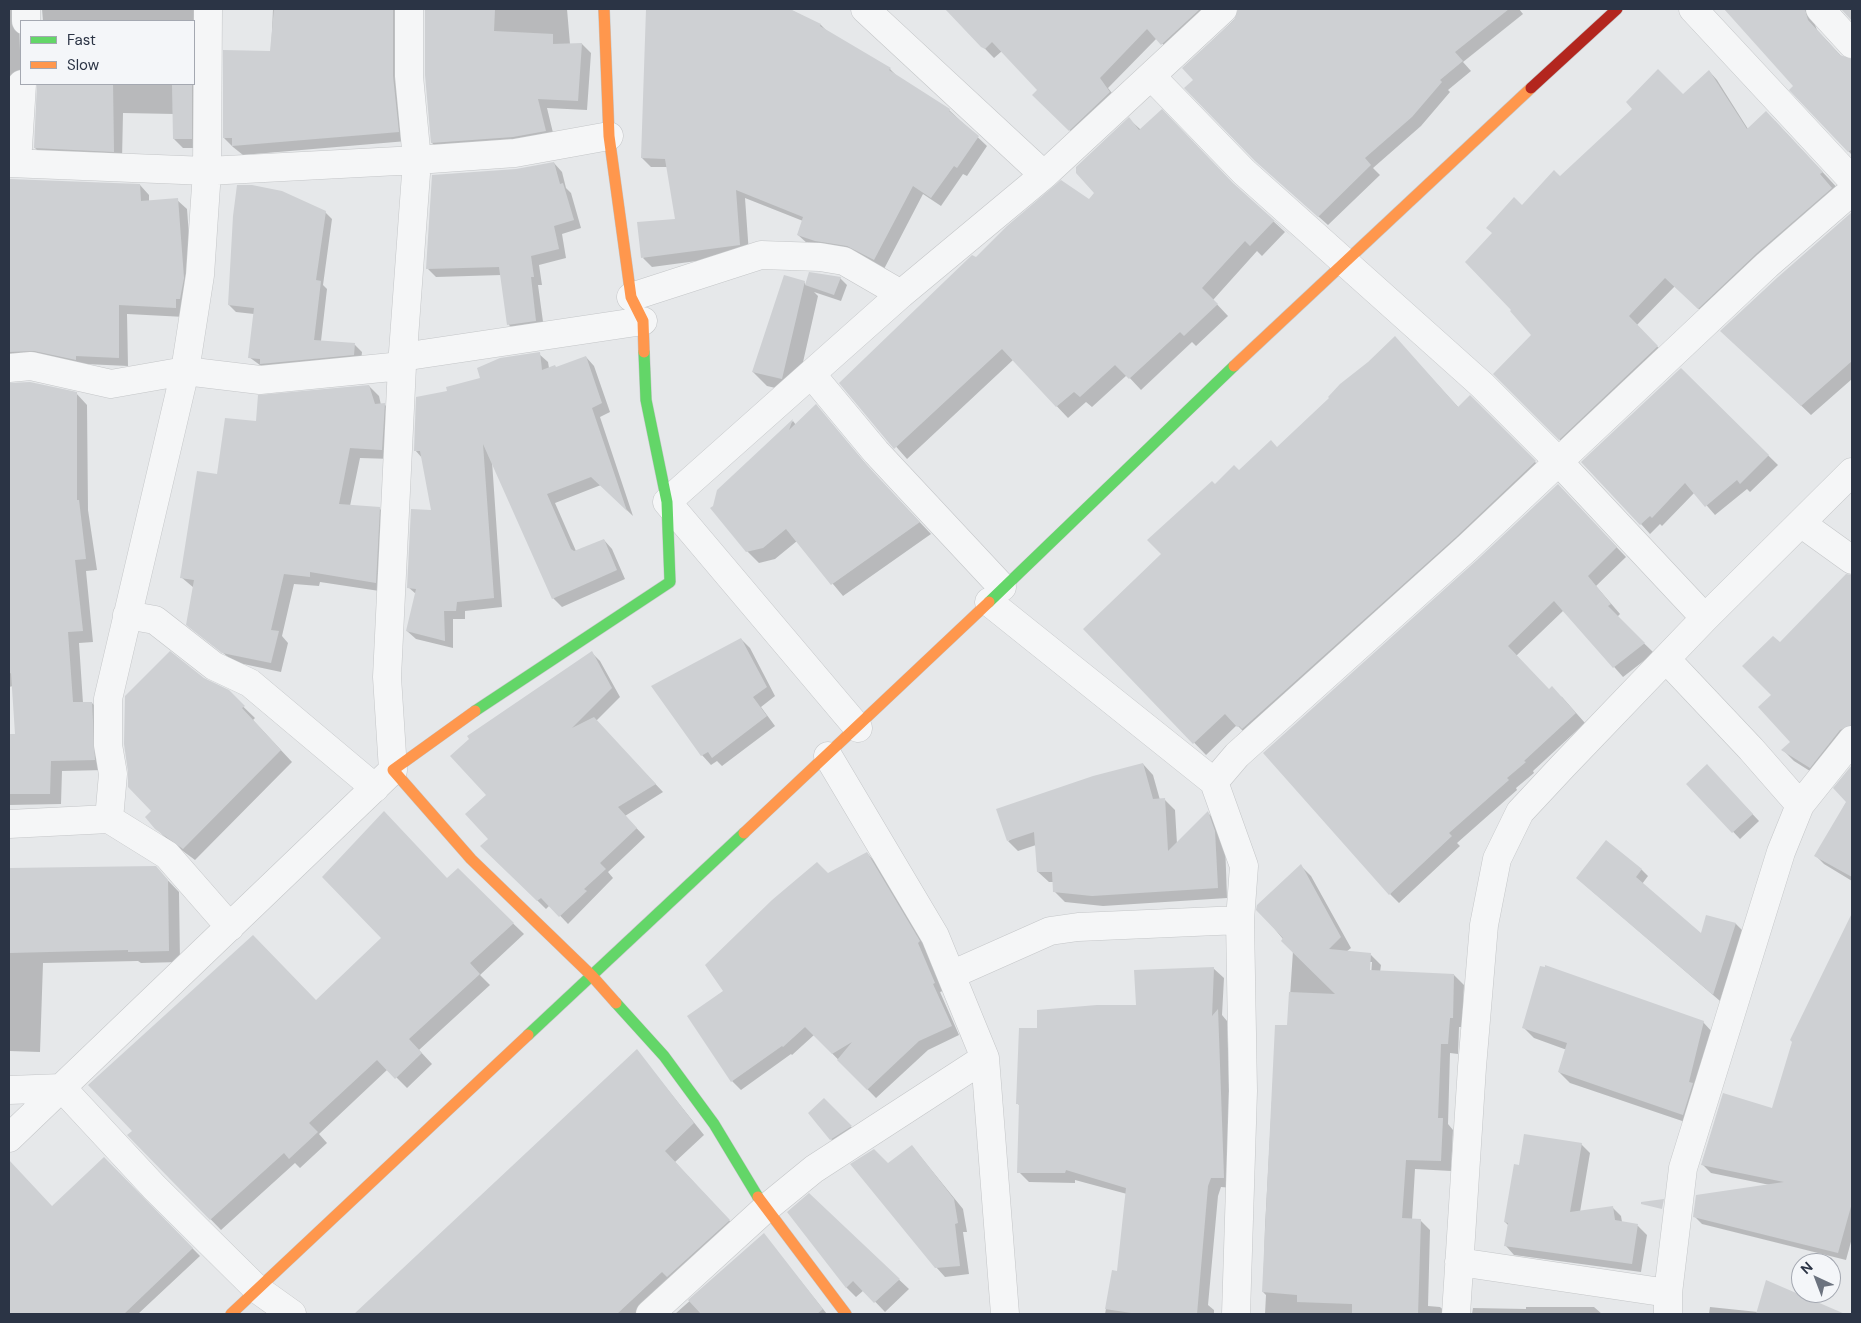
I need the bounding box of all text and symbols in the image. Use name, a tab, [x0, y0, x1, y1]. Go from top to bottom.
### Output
legend	[20, 20, 195, 85]
text: Fast	[67, 30, 96, 50]
text: Slow	[67, 55, 99, 75]
north arrow	[1791, 1253, 1841, 1303]
text: N	[1797, 1258, 1816, 1278]

